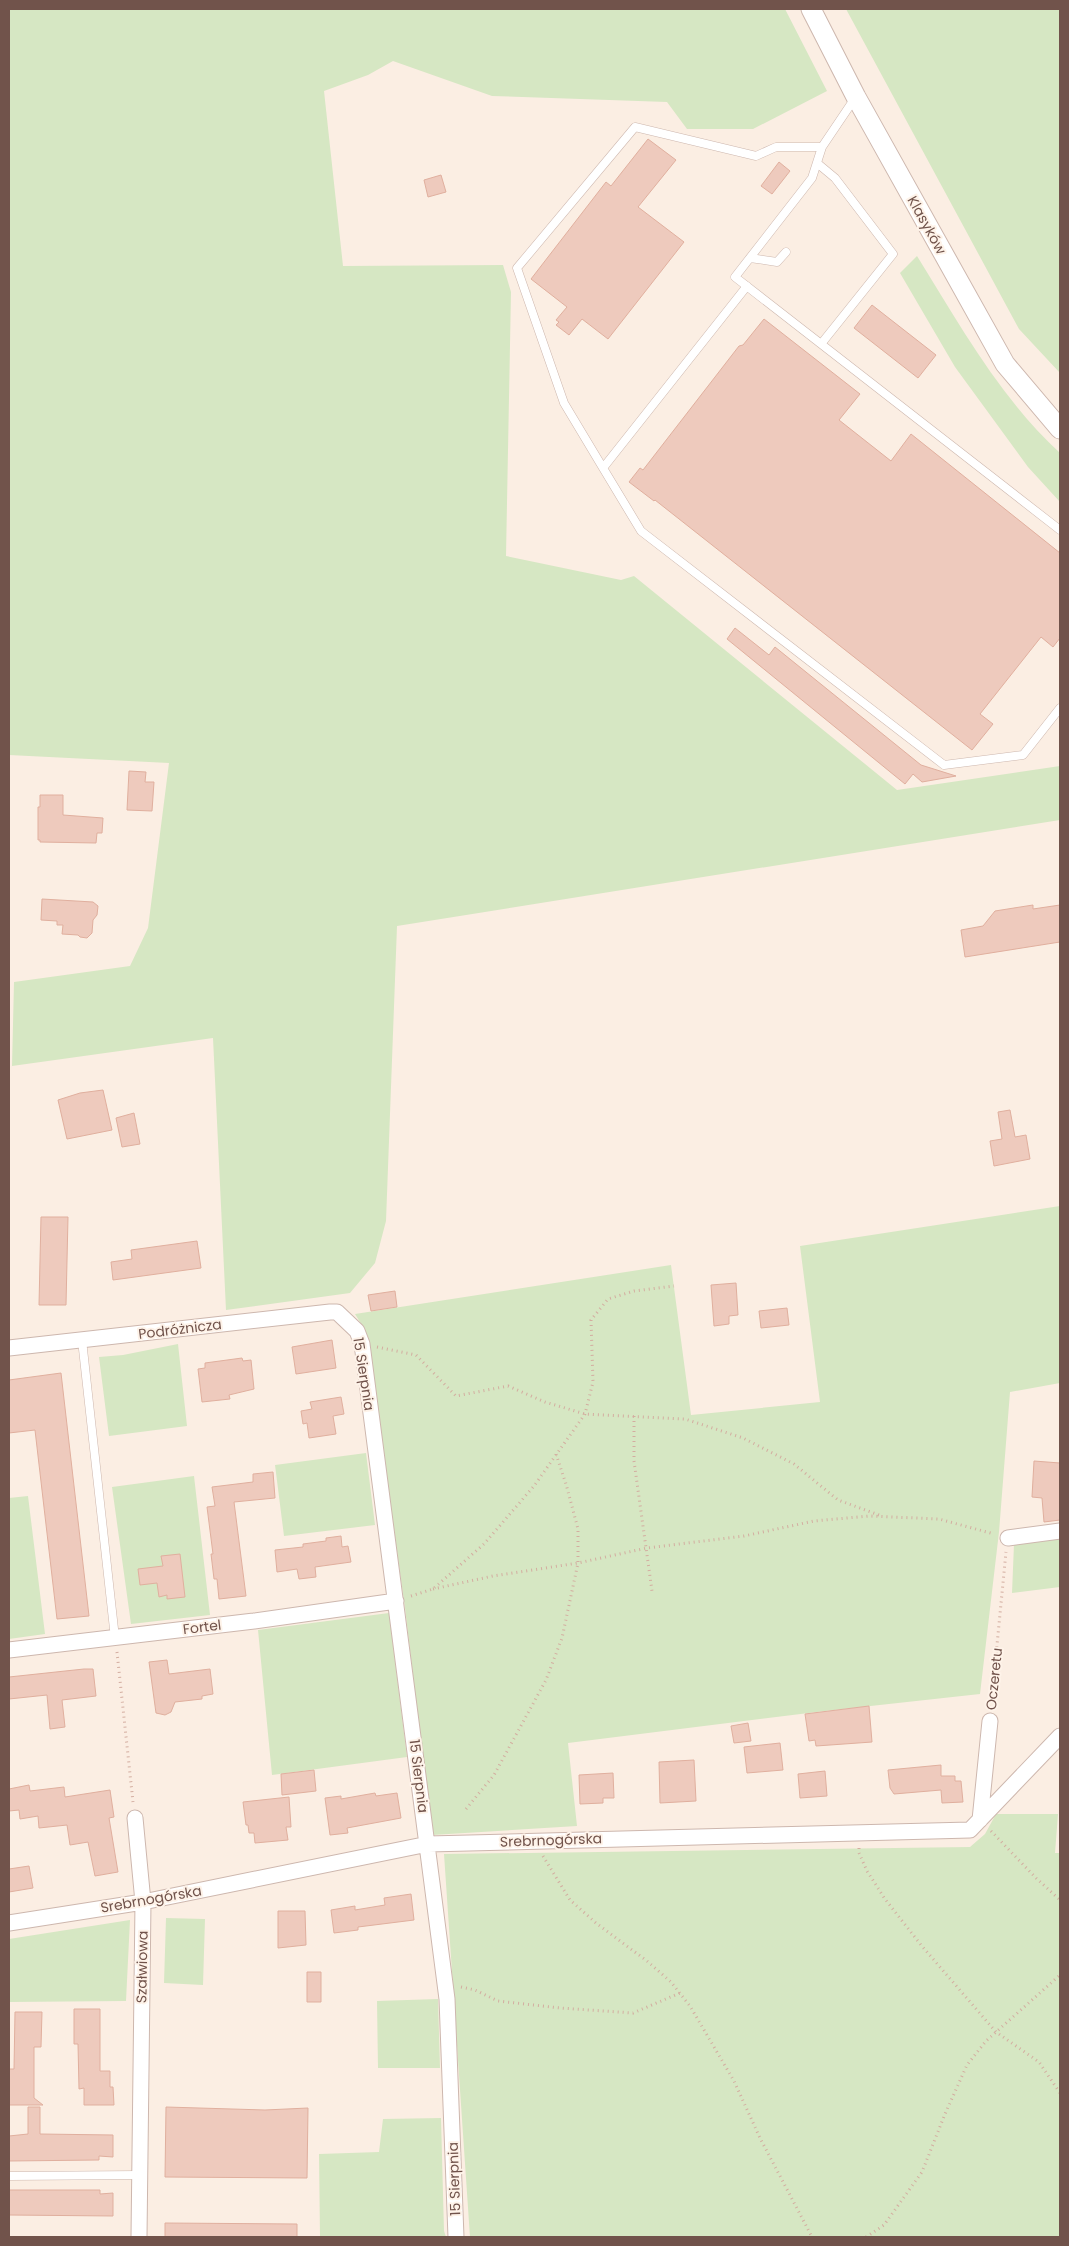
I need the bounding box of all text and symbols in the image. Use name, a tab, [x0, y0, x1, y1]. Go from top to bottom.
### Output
street label: Klasyków	[903, 192, 952, 258]
street label: Podróżnicza	[137, 1314, 223, 1344]
street label: 15 Sierpnia	[348, 1336, 380, 1412]
street label: Fortel	[182, 1615, 222, 1639]
street label: Oczeretu	[981, 1647, 1007, 1711]
street label: 15 Sierpnia	[405, 1738, 433, 1814]
street label: Srebrnogórska	[500, 1828, 602, 1852]
street label: Srebrnogórska	[99, 1880, 203, 1918]
street label: Szałwiowa	[131, 1931, 153, 2003]
street label: 15 Sierpnia	[443, 2142, 465, 2216]

